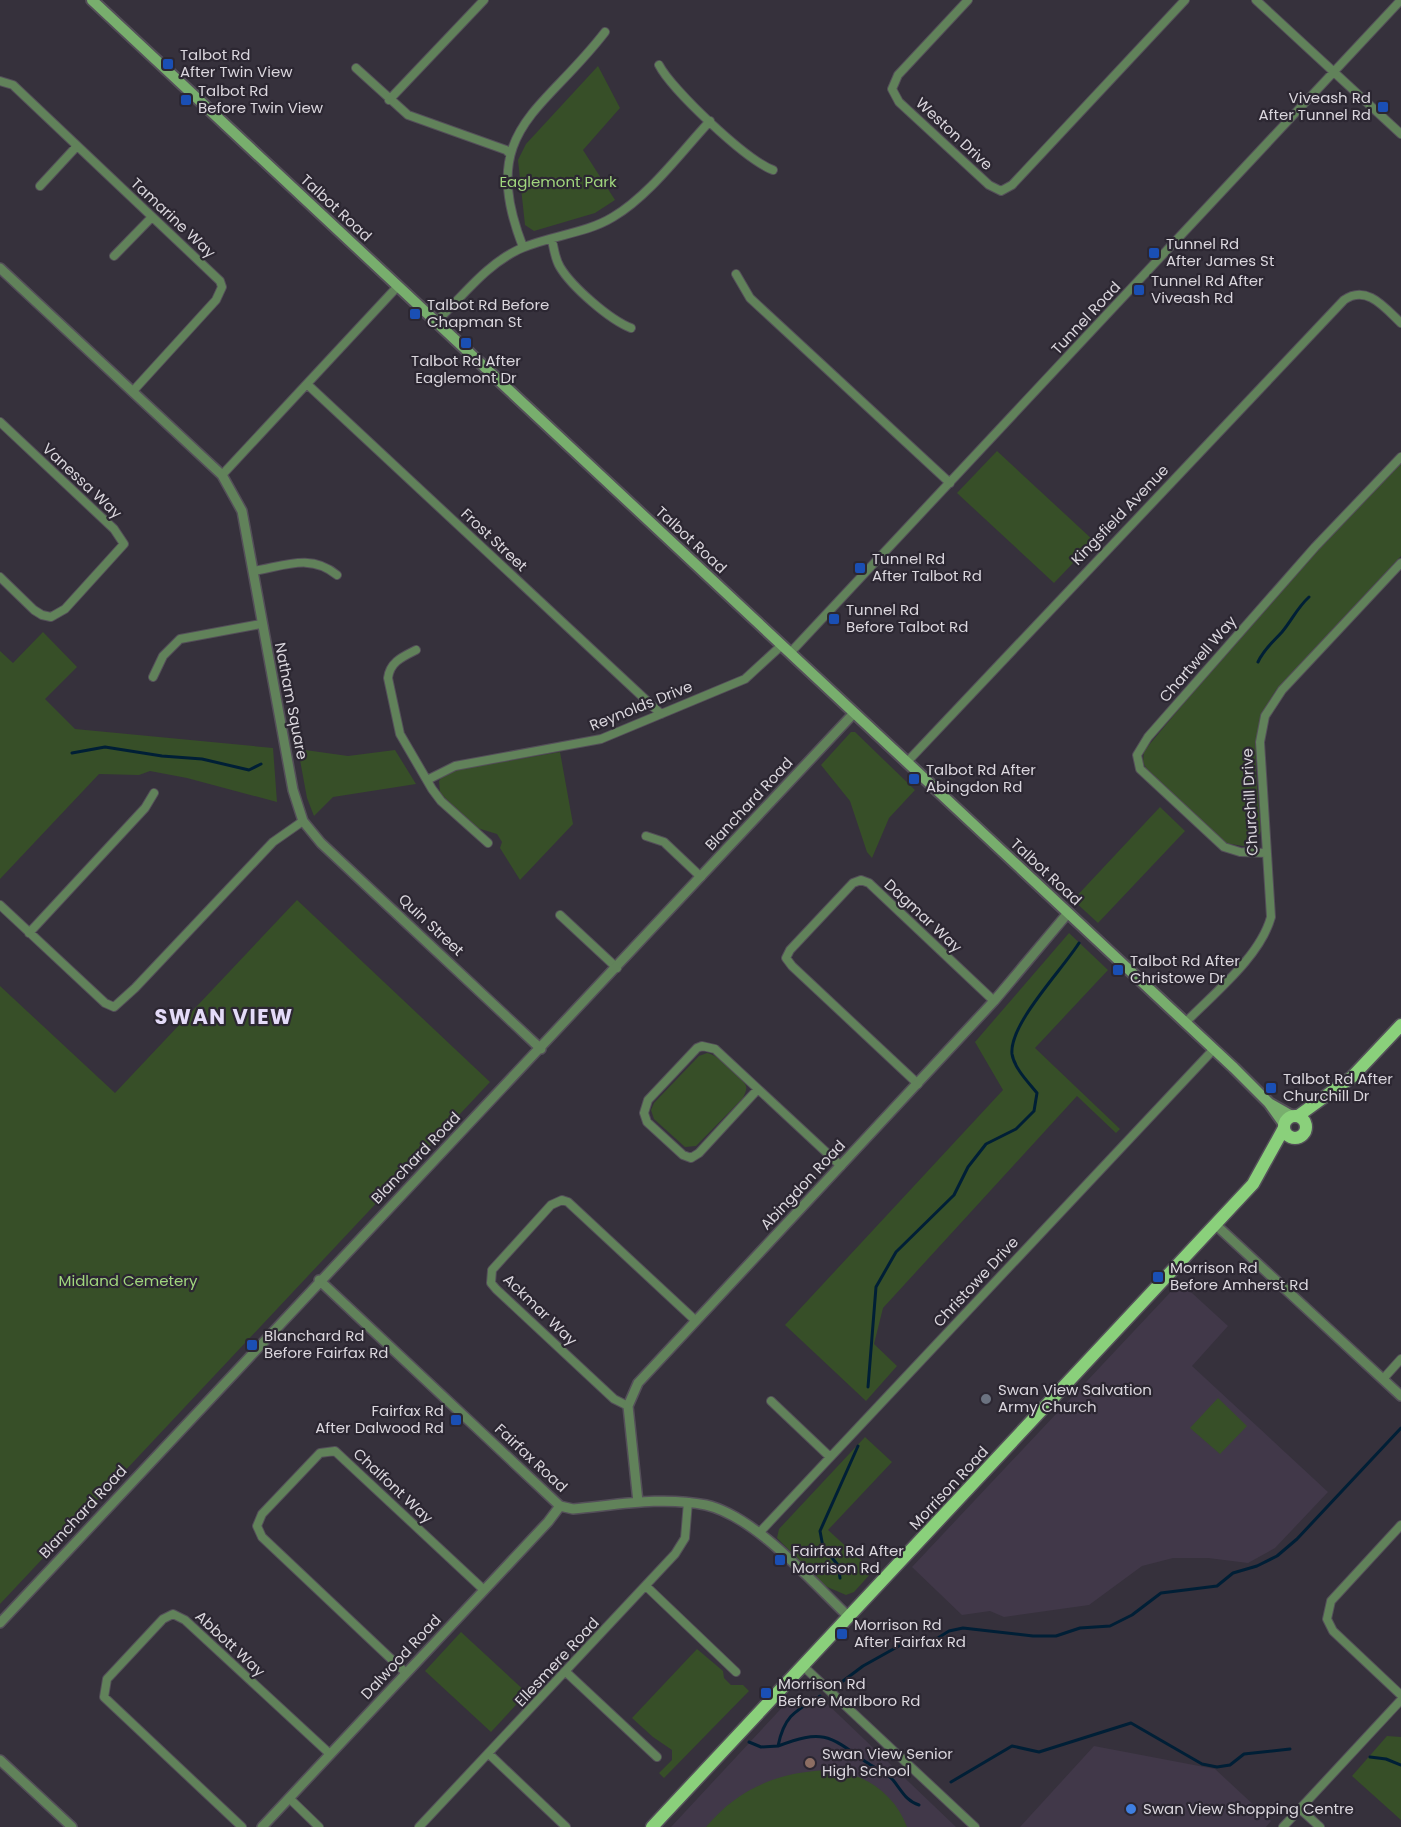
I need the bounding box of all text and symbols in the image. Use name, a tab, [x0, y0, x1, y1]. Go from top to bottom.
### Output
place label: Talbot Rd After Twin View	[180, 44, 293, 82]
marker: Talbot Rd After Twin View	[161, 57, 175, 71]
place label: Talbot Rd Before Twin View	[198, 80, 324, 118]
place label: Viveash Rd After Tunnel Rd	[1258, 87, 1371, 125]
marker: Talbot Rd Before Twin View	[179, 93, 193, 107]
street label: Weston Drive	[911, 93, 997, 175]
marker: Viveash Rd After Tunnel Rd	[1376, 100, 1390, 114]
street label: Talbot Road	[296, 169, 376, 246]
park label: Eaglemont Park	[499, 171, 617, 192]
street label: Tamarine Way	[126, 173, 221, 263]
place label: Tunnel Rd After James St	[1166, 233, 1274, 271]
marker: Tunnel Rd After James St	[1147, 246, 1161, 260]
place label: Tunnel Rd After Viveash Rd	[1151, 270, 1264, 308]
street label: Tunnel Road	[1046, 277, 1125, 359]
marker: Tunnel Rd After Viveash Rd	[1132, 283, 1146, 297]
place label: Talbot Rd Before Chapman St	[427, 294, 549, 332]
marker: Talbot Rd Before Chapman St	[408, 307, 422, 321]
marker: Talbot Rd After Eaglemont Dr	[459, 336, 473, 350]
place label: Talbot Rd After Eaglemont Dr	[411, 350, 521, 388]
street label: Vanessa Way	[38, 438, 127, 524]
street label: Kingsfield Avenue	[1066, 460, 1173, 570]
street label: Talbot Road	[651, 501, 731, 578]
street label: Frost Street	[456, 503, 532, 576]
place label: Tunnel Rd After Talbot Rd	[872, 548, 982, 586]
marker: Tunnel Rd After Talbot Rd	[853, 561, 867, 575]
place label: Tunnel Rd Before Talbot Rd	[846, 599, 968, 637]
street label: Chartwell Way	[1154, 610, 1242, 707]
marker: Tunnel Rd Before Talbot Rd	[827, 612, 841, 626]
street label: Natham Square	[270, 641, 313, 761]
street label: Reynolds Drive	[586, 675, 695, 736]
street label: Churchill Drive	[1236, 748, 1263, 856]
street label: Blanchard Road	[700, 753, 797, 855]
place label: Talbot Rd After Abingdon Rd	[926, 759, 1036, 797]
marker: Talbot Rd After Abingdon Rd	[907, 772, 921, 786]
street label: Talbot Road	[1006, 833, 1086, 910]
street label: Dagmar Way	[880, 874, 967, 958]
street label: Quin Street	[394, 889, 469, 960]
place label: Talbot Rd After Christowe Dr	[1130, 950, 1240, 988]
marker: Talbot Rd After Christowe Dr	[1111, 963, 1125, 977]
district label: SWAN VIEW	[154, 1002, 294, 1031]
place label: Talbot Rd After Churchill Dr	[1283, 1068, 1393, 1106]
marker: Talbot Rd After Churchill Dr	[1264, 1081, 1278, 1095]
street label: Blanchard Road	[366, 1107, 465, 1208]
street label: Abingdon Road	[755, 1135, 850, 1234]
street label: Christowe Drive	[928, 1232, 1023, 1331]
place label: Morrison Rd Before Amherst Rd	[1170, 1257, 1309, 1295]
street label: Ackmar Way	[499, 1269, 582, 1351]
park label: Midland Cemetery	[59, 1270, 198, 1291]
marker: Morrison Rd Before Amherst Rd	[1151, 1270, 1165, 1284]
place label: Blanchard Rd Before Fairfax Rd	[264, 1325, 388, 1363]
marker: Blanchard Rd Before Fairfax Rd	[245, 1338, 259, 1352]
place label: Swan View Salvation Army Church	[998, 1379, 1152, 1417]
marker: Swan View Salvation Army Church	[979, 1392, 993, 1406]
place label: Fairfax Rd After Dalwood Rd	[315, 1400, 444, 1438]
marker: Fairfax Rd After Dalwood Rd	[449, 1413, 463, 1427]
street label: Fairfax Road	[490, 1418, 572, 1497]
street label: Morrison Road	[904, 1441, 993, 1534]
street label: Chalfont Way	[349, 1443, 438, 1528]
street label: Blanchard Road	[34, 1461, 131, 1563]
place label: Fairfax Rd After Morrison Rd	[792, 1540, 904, 1578]
marker: Fairfax Rd After Morrison Rd	[773, 1553, 787, 1567]
street label: Abbott Way	[191, 1606, 270, 1682]
street label: Dalwood Road	[356, 1610, 446, 1704]
street label: Ellesmere Road	[510, 1612, 603, 1711]
place label: Morrison Rd After Fairfax Rd	[854, 1614, 966, 1652]
marker: Morrison Rd After Fairfax Rd	[835, 1627, 849, 1641]
place label: Morrison Rd Before Marlboro Rd	[778, 1673, 920, 1711]
marker: Morrison Rd Before Marlboro Rd	[759, 1686, 773, 1700]
place label: Swan View Senior High School	[822, 1743, 953, 1781]
marker: Swan View Senior High School	[803, 1756, 817, 1770]
place label: Swan View Shopping Centre	[1143, 1798, 1354, 1819]
marker: Swan View Shopping Centre	[1124, 1802, 1138, 1816]

